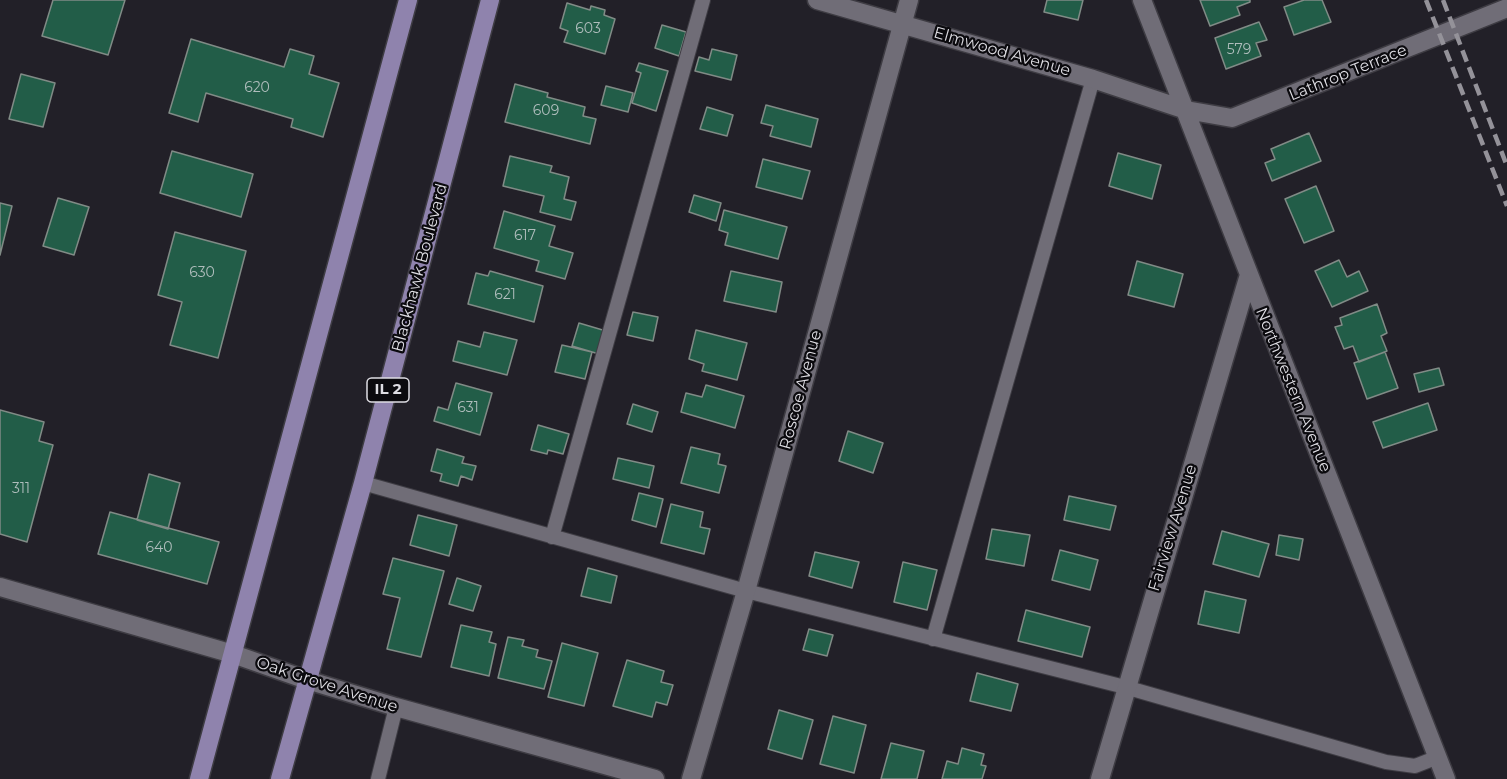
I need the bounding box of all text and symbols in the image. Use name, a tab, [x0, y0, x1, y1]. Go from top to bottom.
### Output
house number: 603	[575, 21, 601, 37]
street label: Elmwood Avenue	[932, 23, 1072, 81]
street label: Lathrop Terrace	[1286, 41, 1410, 105]
house number: 579	[1227, 42, 1251, 58]
house number: 620	[244, 80, 270, 96]
house number: 609	[533, 103, 559, 119]
street label: Blackhawk Boulevard	[388, 182, 452, 354]
house number: 617	[514, 228, 536, 244]
house number: 630	[189, 265, 215, 281]
house number: 621	[494, 287, 516, 303]
street label: Northwestern Avenue	[1251, 305, 1335, 475]
street label: Roscoe Avenue	[776, 328, 826, 452]
road number: IL 2	[367, 378, 409, 402]
house number: 631	[457, 400, 479, 416]
street label: Fairview Avenue	[1145, 462, 1201, 594]
house number: 311	[12, 481, 30, 497]
house number: 640	[145, 540, 173, 556]
street label: Oak Grove Avenue	[254, 653, 400, 717]

